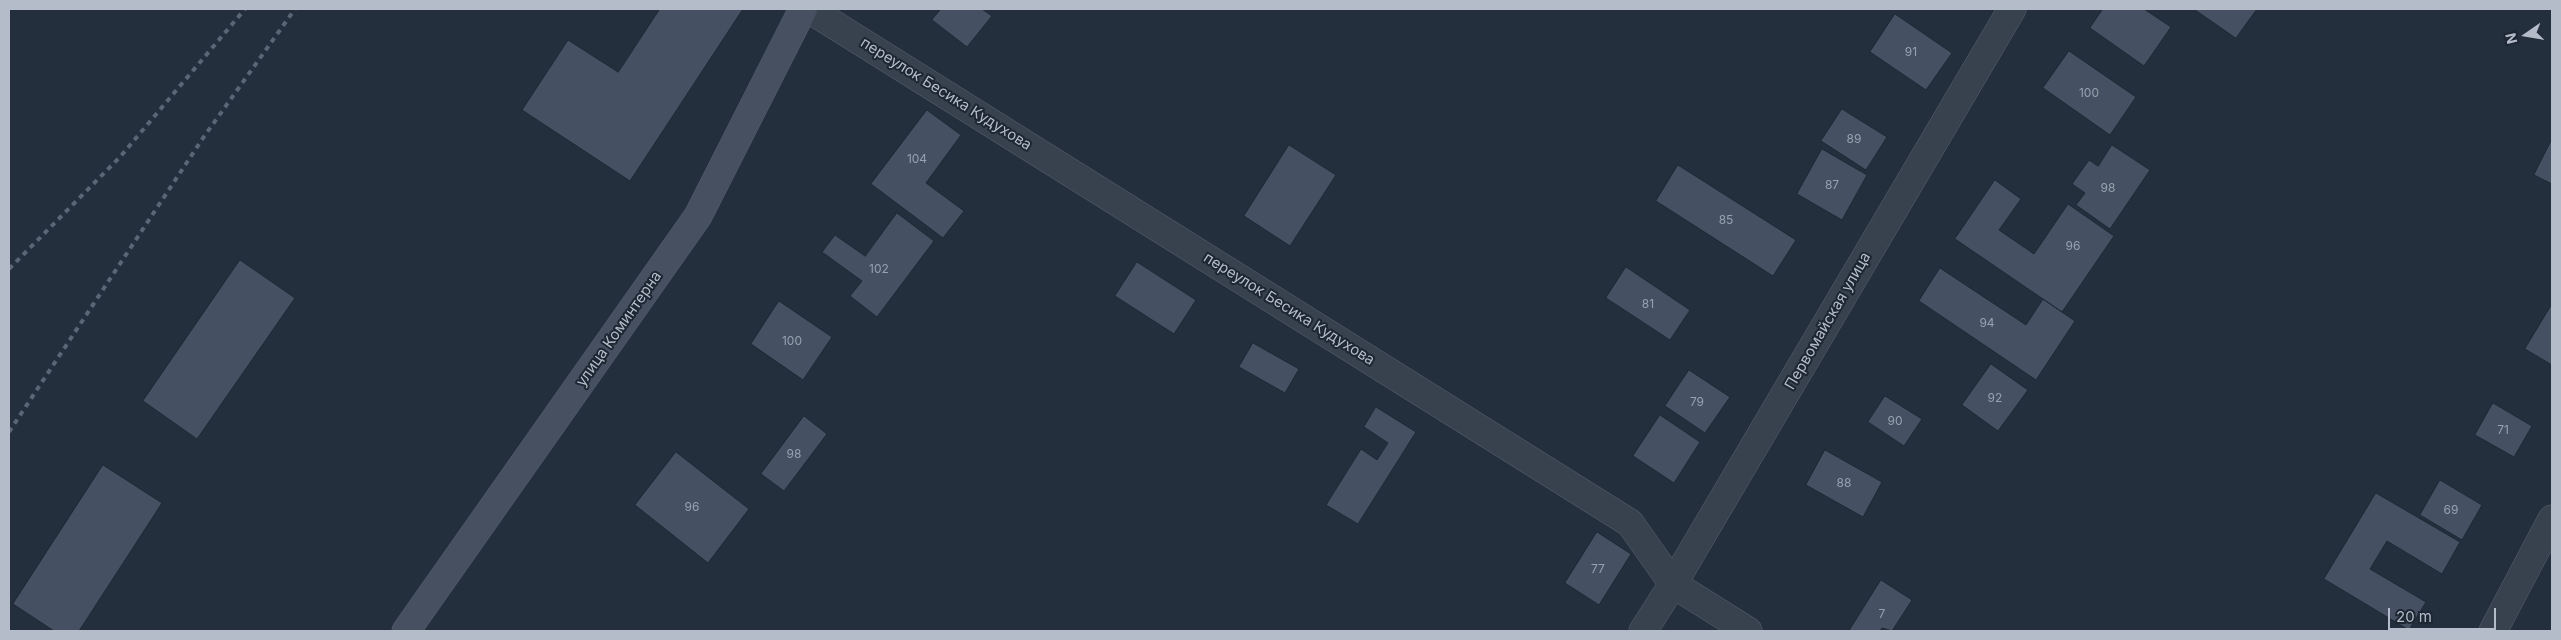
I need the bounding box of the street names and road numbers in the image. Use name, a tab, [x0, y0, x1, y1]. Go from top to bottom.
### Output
street label: переулок Бесика Кудухова	[857, 34, 1035, 154]
street label: переулок Бесика Кудухова	[1200, 249, 1378, 369]
street label: Первомайская улица	[1781, 249, 1875, 393]
street label: улица Коминтерна	[572, 268, 666, 390]

